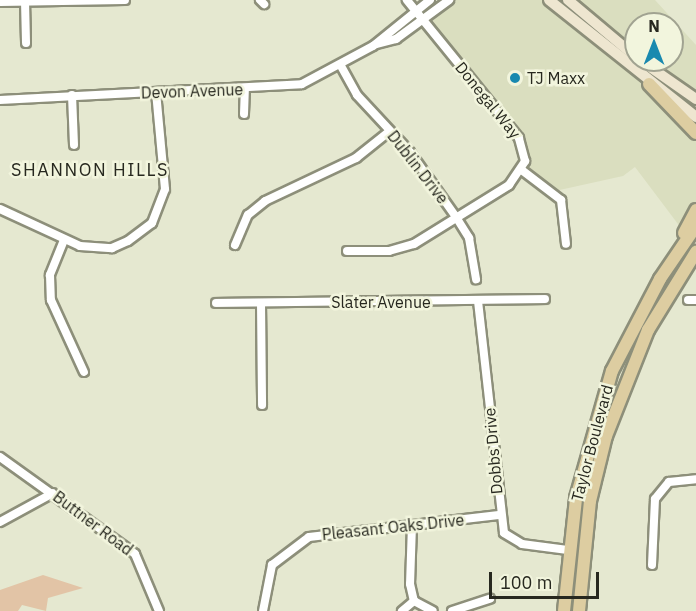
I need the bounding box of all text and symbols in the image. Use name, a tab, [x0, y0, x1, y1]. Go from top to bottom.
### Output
north arrow	[624, 12, 684, 72]
text: N	[648, 16, 660, 36]
street label: Donegal Way	[451, 58, 525, 142]
place label: TJ Maxx	[527, 68, 585, 88]
marker: TJ Maxx	[508, 71, 522, 85]
street label: Devon Avenue	[141, 80, 243, 102]
street label: Dublin Drive	[384, 127, 452, 207]
district label: SHANNON HILLS	[11, 159, 169, 181]
street label: Slater Avenue	[331, 292, 431, 312]
street label: Taylor Boulevard	[567, 382, 617, 504]
street label: Dobbs Drive	[480, 407, 506, 495]
street label: Buttner Road	[49, 487, 137, 559]
street label: Pleasant Oaks Drive	[321, 510, 465, 544]
scale bar	[492, 560, 602, 598]
text: 100 m	[500, 571, 552, 594]

